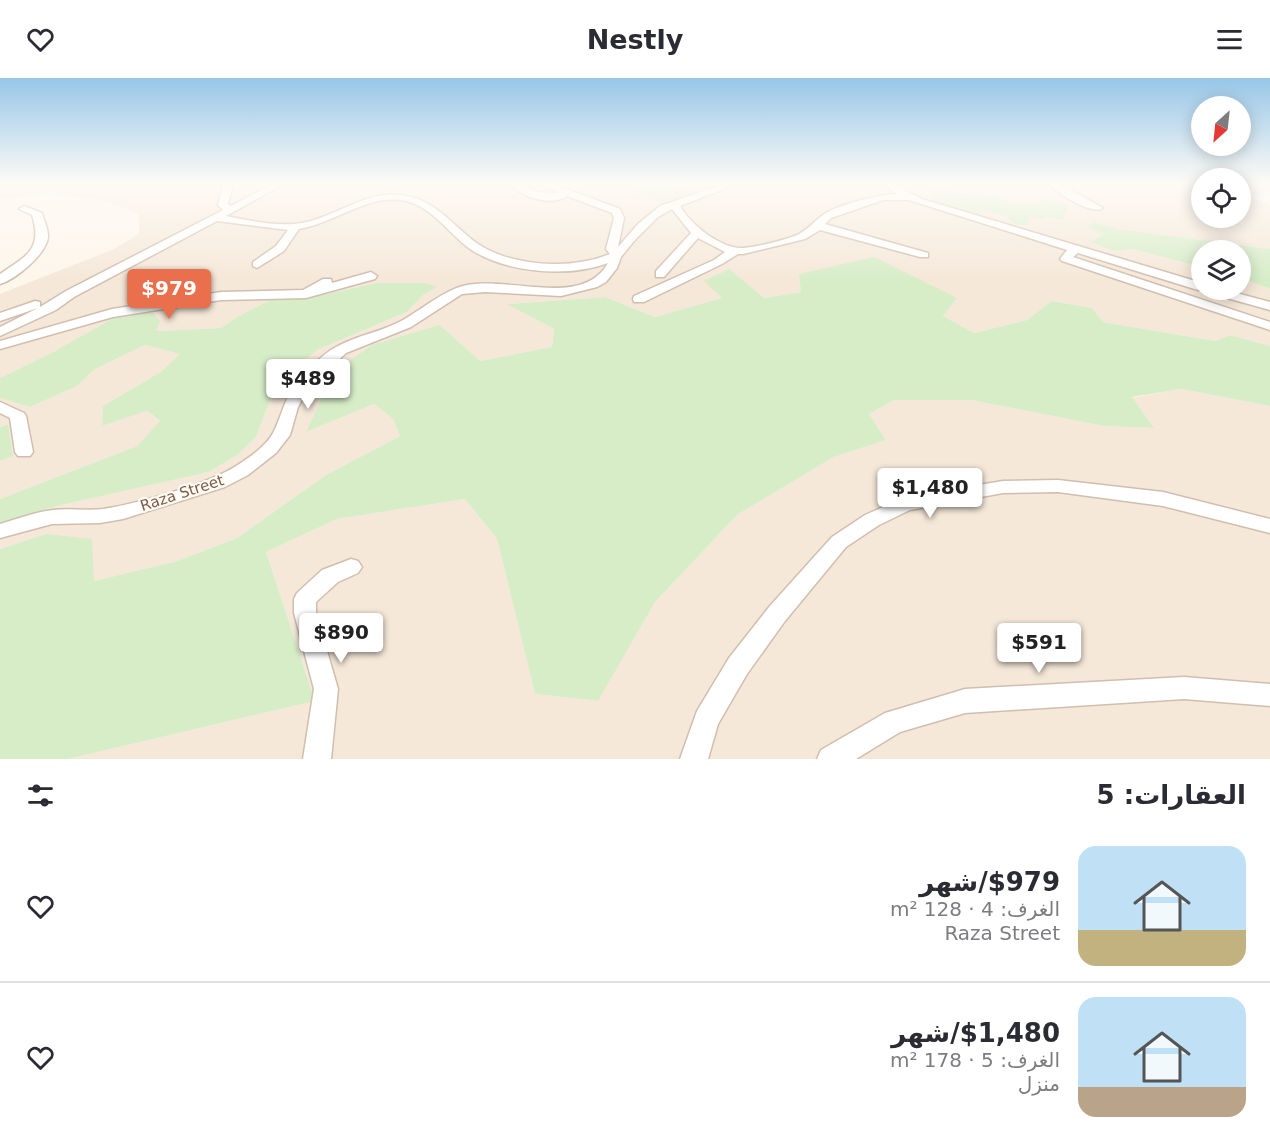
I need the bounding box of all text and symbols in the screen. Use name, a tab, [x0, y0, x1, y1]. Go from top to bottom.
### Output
icon: heart	[24, 23, 57, 56]
icon: menu	[1213, 23, 1246, 56]
text: Nestly	[587, 24, 683, 55]
north arrow	[1191, 96, 1251, 156]
map controls	[1191, 96, 1251, 300]
button: locate	[1191, 168, 1251, 228]
button: layers	[1191, 240, 1251, 300]
pin: $979	[133, 269, 205, 320]
text: $979	[141, 276, 197, 300]
pin: $489	[272, 359, 344, 410]
text: $489	[280, 366, 336, 390]
pin: $1,480	[881, 468, 979, 519]
street label: Raza Street	[138, 471, 226, 515]
text: $1,480	[891, 475, 969, 499]
pin: $890	[305, 613, 377, 664]
text: $890	[313, 620, 369, 644]
pin: $591	[1003, 623, 1075, 674]
text: $591	[1011, 630, 1067, 654]
icon: filters	[24, 779, 57, 812]
text: العقارات: 5	[1097, 780, 1246, 810]
text: $979/شهر	[919, 867, 1060, 897]
icon: home	[1126, 870, 1198, 942]
icon: heart	[24, 890, 57, 923]
text: الغرف: 4 · 128 m²	[890, 897, 1060, 921]
text: Raza Street	[944, 921, 1060, 945]
text: $1,480/شهر	[891, 1018, 1060, 1048]
icon: home	[1126, 1021, 1198, 1093]
icon: heart	[24, 1041, 57, 1074]
text: الغرف: 5 · 178 m²	[890, 1048, 1060, 1072]
text: منزل	[1018, 1072, 1060, 1096]

